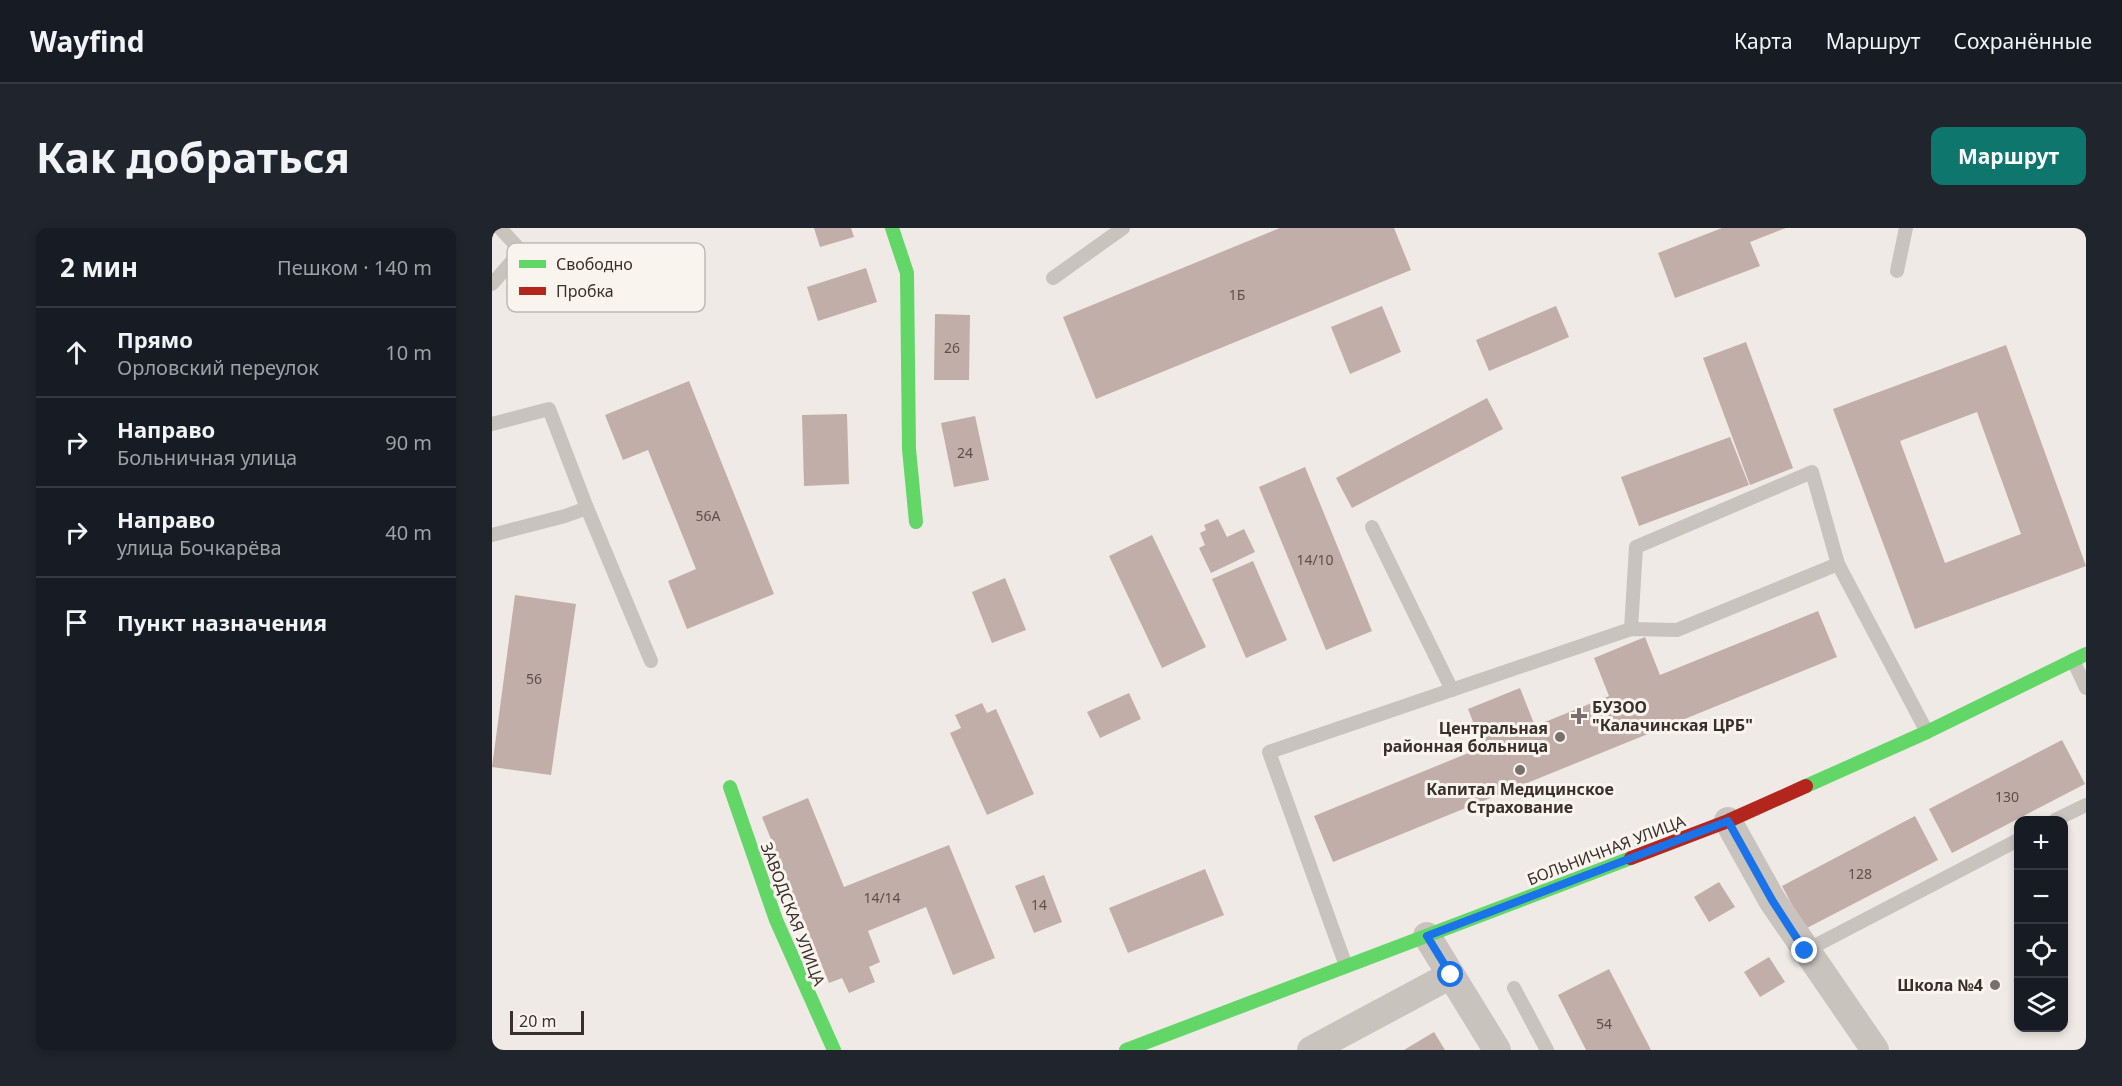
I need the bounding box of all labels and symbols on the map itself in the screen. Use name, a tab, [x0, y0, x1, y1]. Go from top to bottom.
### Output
legend	[507, 243, 705, 312]
text: Свободно	[556, 253, 633, 275]
text: Пробка	[556, 280, 614, 302]
house number: 1Б	[1229, 285, 1245, 304]
house number: 26	[944, 338, 960, 357]
house number: 24	[957, 443, 973, 462]
house number: 56А	[696, 506, 721, 525]
house number: 14/10	[1296, 550, 1334, 569]
house number: 56	[526, 669, 542, 688]
place label: БУЗОО "Калачинская ЦРБ"	[1592, 696, 1753, 736]
marker: БУЗОО "Калачинская ЦРБ"	[1570, 707, 1588, 725]
place label: Центральная районная больница	[1383, 717, 1548, 757]
marker: Центральная районная больница	[1553, 730, 1567, 744]
marker: Капитал Медицинское Страхование	[1513, 763, 1527, 777]
place label: Капитал Медицинское Страхование	[1426, 778, 1614, 818]
house number: 130	[1995, 787, 2019, 806]
street label: БОЛЬНИЧНАЯ УЛИЦА	[1524, 809, 1689, 890]
street label: ЗАВОДСКАЯ УЛИЦА	[755, 839, 831, 990]
house number: 128	[1848, 864, 1872, 883]
house number: 14/14	[863, 888, 901, 907]
house number: 14	[1031, 895, 1047, 914]
route end	[1791, 937, 1817, 963]
route start	[1437, 961, 1463, 987]
place label: Школа №4	[1897, 974, 1983, 996]
marker: Школа №4	[1988, 978, 2002, 992]
scale bar	[510, 1008, 584, 1036]
house number: 54	[1596, 1014, 1612, 1033]

